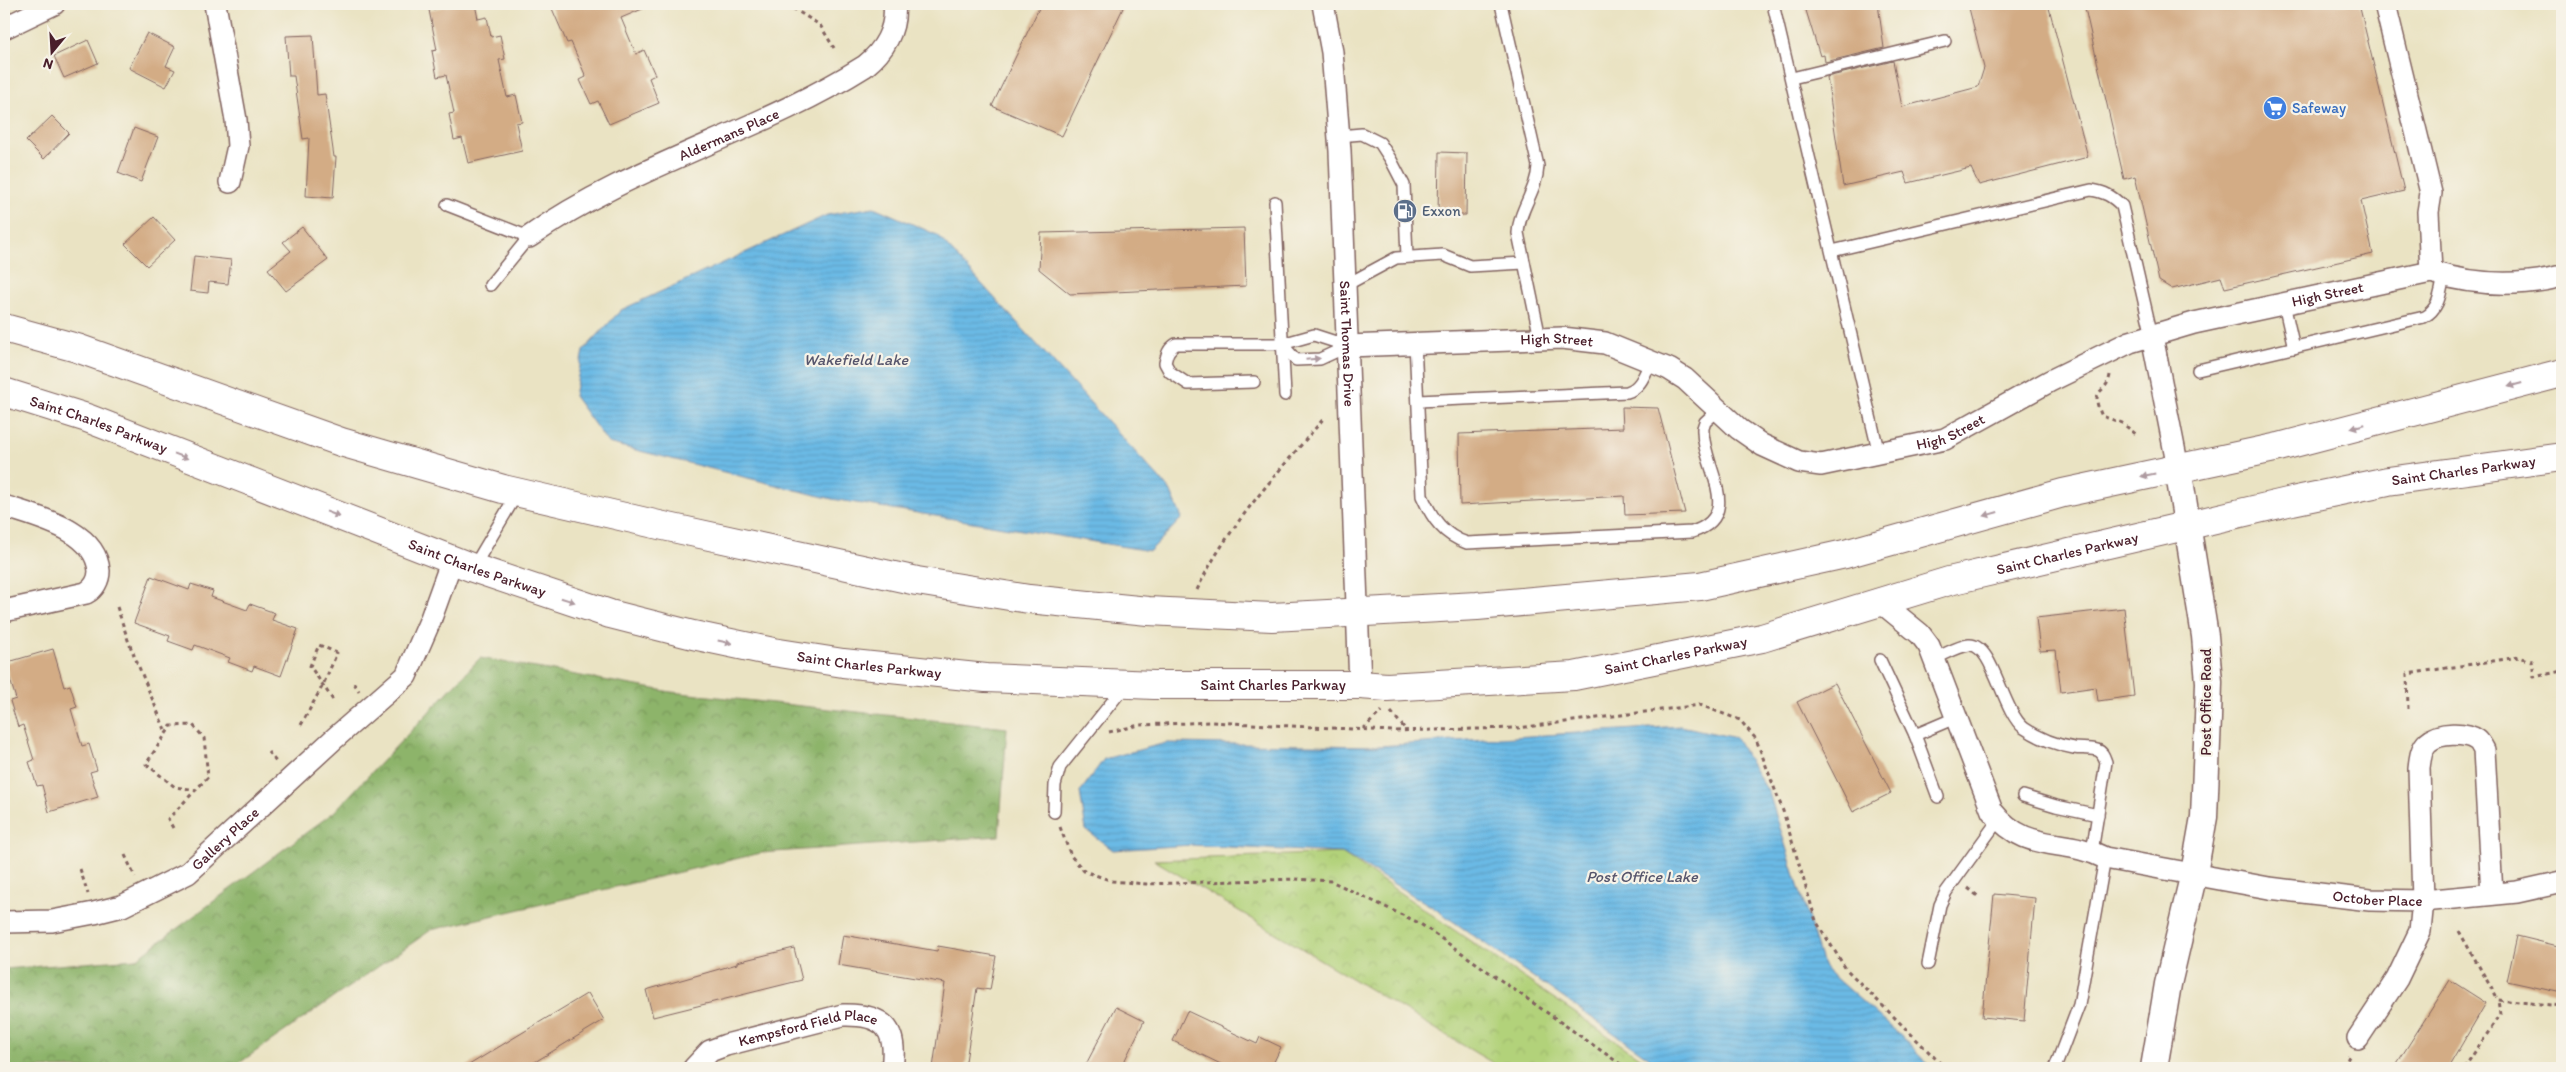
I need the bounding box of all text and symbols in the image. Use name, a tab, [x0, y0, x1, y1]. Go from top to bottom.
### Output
north arrow	[28, 28, 78, 78]
text: N	[41, 54, 55, 73]
supermarket icon: Safeway	[2262, 95, 2288, 121]
place label: Safeway	[2292, 99, 2346, 117]
street label: Aldermans Place	[676, 105, 782, 165]
fuel station icon: Exxon	[1392, 198, 1418, 224]
place label: Exxon	[1422, 202, 1461, 220]
street label: High Street	[2290, 278, 2366, 311]
street label: Saint Thomas Drive	[1336, 280, 1359, 407]
street label: High Street	[1520, 329, 1595, 351]
water label: Wakefield Lake	[804, 350, 910, 369]
one-way arrow	[1305, 354, 1321, 362]
one-way arrow	[2508, 382, 2523, 390]
street label: Saint Charles Parkway	[27, 392, 170, 457]
street label: High Street	[1915, 410, 1988, 454]
one-way arrow	[2350, 423, 2365, 431]
one-way arrow	[174, 452, 189, 460]
street label: Saint Charles Parkway	[2390, 452, 2537, 489]
one-way arrow	[2141, 471, 2156, 479]
one-way arrow	[326, 510, 341, 518]
one-way arrow	[1983, 511, 1998, 519]
street label: Saint Charles Parkway	[1995, 528, 2140, 579]
street label: Saint Charles Parkway	[406, 535, 548, 601]
one-way arrow	[561, 596, 576, 604]
street label: Saint Charles Parkway	[1603, 632, 1749, 679]
one-way arrow	[717, 638, 732, 646]
street label: Saint Charles Parkway	[796, 647, 942, 682]
street label: Post Office Road	[2197, 648, 2215, 756]
street label: Saint Charles Parkway	[1201, 676, 1346, 694]
street label: Gallery Place	[188, 803, 263, 874]
water label: Post Office Lake	[1586, 867, 1699, 886]
street label: October Place	[2331, 887, 2423, 910]
street label: Kempsford Field Place	[737, 1006, 881, 1050]

